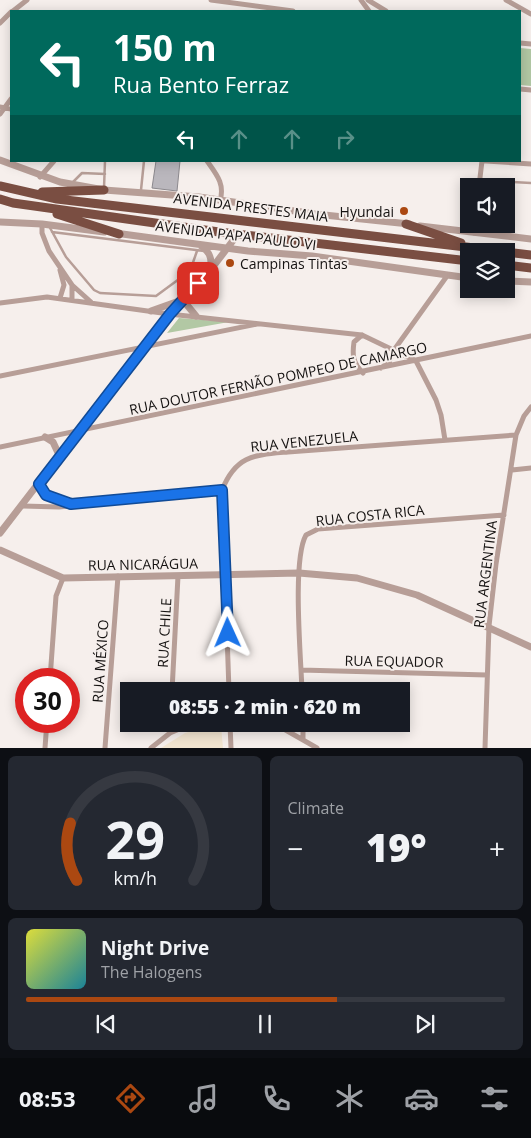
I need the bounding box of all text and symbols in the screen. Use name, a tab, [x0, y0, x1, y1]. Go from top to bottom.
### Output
text: 150 m	[113, 24, 217, 71]
icon: left	[30, 30, 95, 95]
text: Rua Bento Ferraz	[113, 69, 289, 99]
icon: left	[172, 125, 200, 153]
icon: ahead	[225, 125, 253, 153]
icon: ahead	[278, 125, 306, 153]
icon: right	[331, 125, 359, 153]
map controls	[460, 178, 515, 298]
button: sound	[460, 178, 515, 233]
street label: AVENIDA PRESTES MAIA	[173, 188, 330, 226]
place label: Hyundai	[340, 202, 394, 221]
marker: Hyundai	[398, 205, 410, 217]
street label: AVENIDA PAPA PAULO VI	[155, 216, 317, 254]
button: layers	[460, 243, 515, 298]
place label: Campinas Tintas	[240, 254, 348, 273]
marker: Campinas Tintas	[224, 257, 236, 269]
pin	[177, 262, 219, 304]
icon: arrive	[184, 269, 212, 297]
street label: RUA DOUTOR FERNÃO POMPEO DE CAMARGO	[127, 337, 429, 419]
street label: RUA VENEZUELA	[249, 426, 359, 456]
street label: RUA COSTA RICA	[315, 500, 425, 530]
street label: RUA ARGENTINA	[469, 519, 501, 629]
street label: RUA NICARÁGUA	[88, 554, 198, 574]
street label: RUA CHILE	[153, 598, 175, 668]
position arrow	[201, 606, 253, 658]
street label: RUA MÉXICO	[88, 619, 112, 703]
street label: RUA EQUADOR	[344, 651, 444, 671]
speed limit sign: 30	[15, 668, 80, 733]
text: 08:55 · 2 min · 620 m	[169, 694, 361, 720]
text: Climate	[288, 797, 344, 819]
text: 29	[105, 803, 164, 874]
text: 19°	[366, 821, 427, 873]
text: −	[288, 829, 304, 867]
text: +	[489, 829, 505, 867]
text: km/h	[113, 866, 156, 890]
text: Night Drive	[101, 935, 209, 961]
text: The Halogens	[101, 961, 202, 983]
icon: previous	[92, 1010, 120, 1038]
icon: pause	[251, 1010, 279, 1038]
icon: next	[411, 1010, 439, 1038]
icon: directions	[113, 1081, 148, 1116]
icon: music	[186, 1081, 221, 1116]
icon: phone	[259, 1081, 294, 1116]
icon: climate	[332, 1081, 367, 1116]
icon: car	[404, 1081, 439, 1116]
icon: filters	[477, 1081, 512, 1116]
text: 08:53	[19, 1083, 75, 1113]

